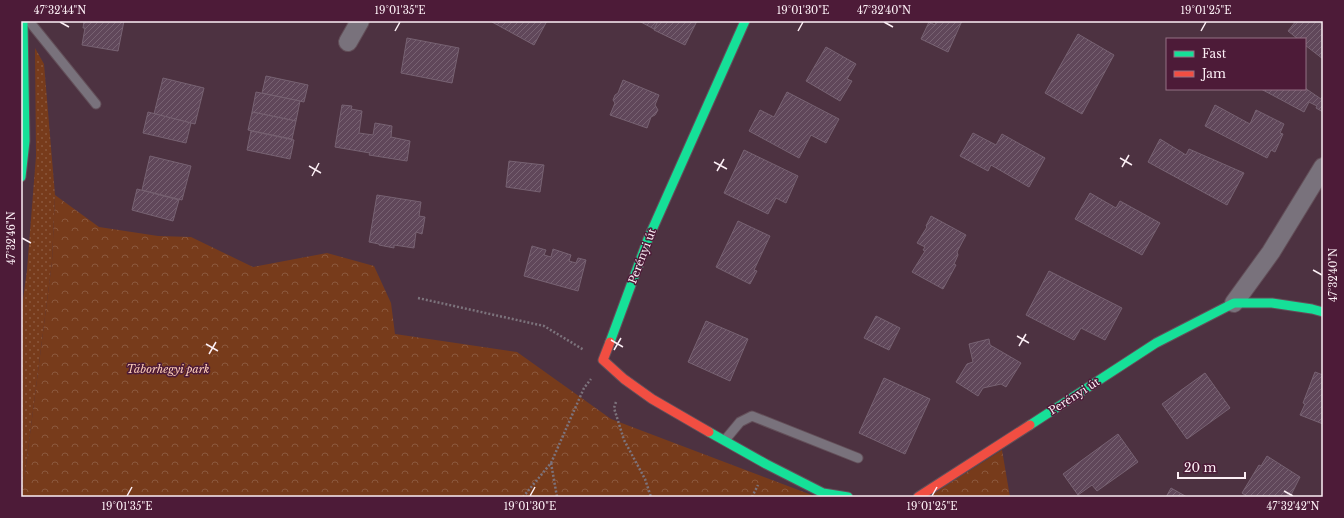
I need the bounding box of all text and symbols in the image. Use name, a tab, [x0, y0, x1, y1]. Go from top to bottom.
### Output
text: 47°32'44"N	[34, 4, 86, 17]
text: 19°01'35"E	[375, 4, 425, 17]
text: 19°01'30"E	[777, 4, 829, 17]
text: 47°32'40"N	[857, 4, 911, 17]
text: 19°01'25"E	[1181, 4, 1231, 17]
legend	[1166, 38, 1306, 90]
text: Fast	[1202, 46, 1227, 61]
text: Jam	[1200, 66, 1226, 81]
text: 47°32'46"N	[5, 211, 18, 265]
street label: Perényi út	[625, 226, 659, 285]
text: 47°32'40"N	[1327, 248, 1340, 302]
park label: Táborhegyi park	[127, 362, 210, 376]
street label: Perényi út	[1046, 374, 1103, 418]
scale bar	[1178, 454, 1245, 480]
text: 20 m	[1184, 460, 1216, 475]
text: 19°01'35"E	[102, 500, 152, 513]
text: 19°01'30"E	[504, 500, 556, 513]
text: 19°01'25"E	[907, 500, 957, 513]
text: 47°32'42"N	[1266, 500, 1320, 513]

